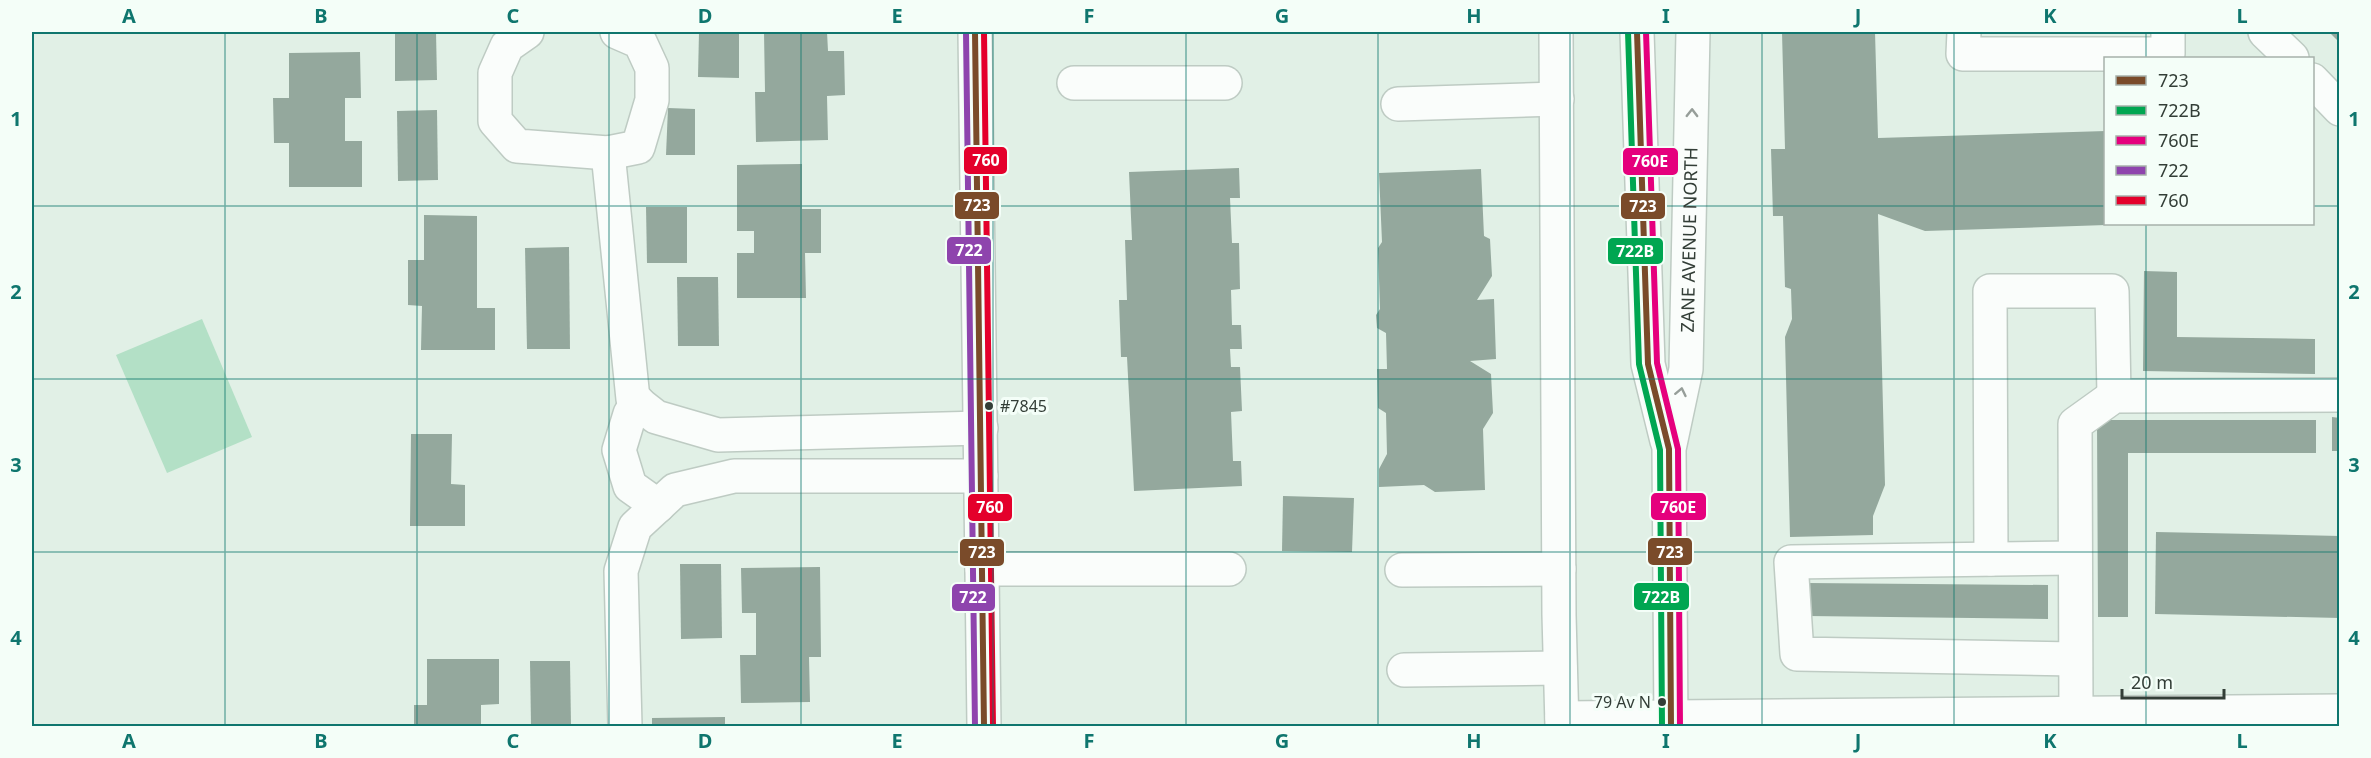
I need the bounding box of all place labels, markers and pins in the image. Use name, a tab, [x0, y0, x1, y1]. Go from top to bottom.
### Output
place label: #7845	[1000, 395, 1047, 417]
marker: #7845	[983, 400, 995, 412]
place label: 79 Av N	[1594, 691, 1651, 713]
marker: 79 Av N	[1656, 696, 1668, 708]

